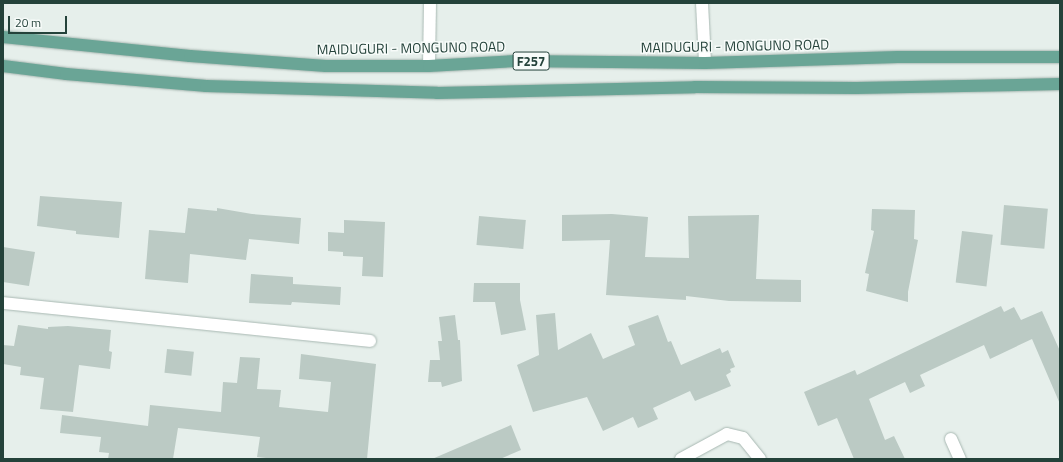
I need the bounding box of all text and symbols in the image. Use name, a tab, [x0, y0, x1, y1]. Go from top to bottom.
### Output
scale bar	[10, 8, 69, 34]
text: 20 m	[15, 13, 41, 32]
street label: MAIDUGURI - MONGUNO ROAD	[641, 36, 829, 56]
street label: MAIDUGURI - MONGUNO ROAD	[317, 38, 505, 58]
road number: F257	[512, 50, 550, 72]

